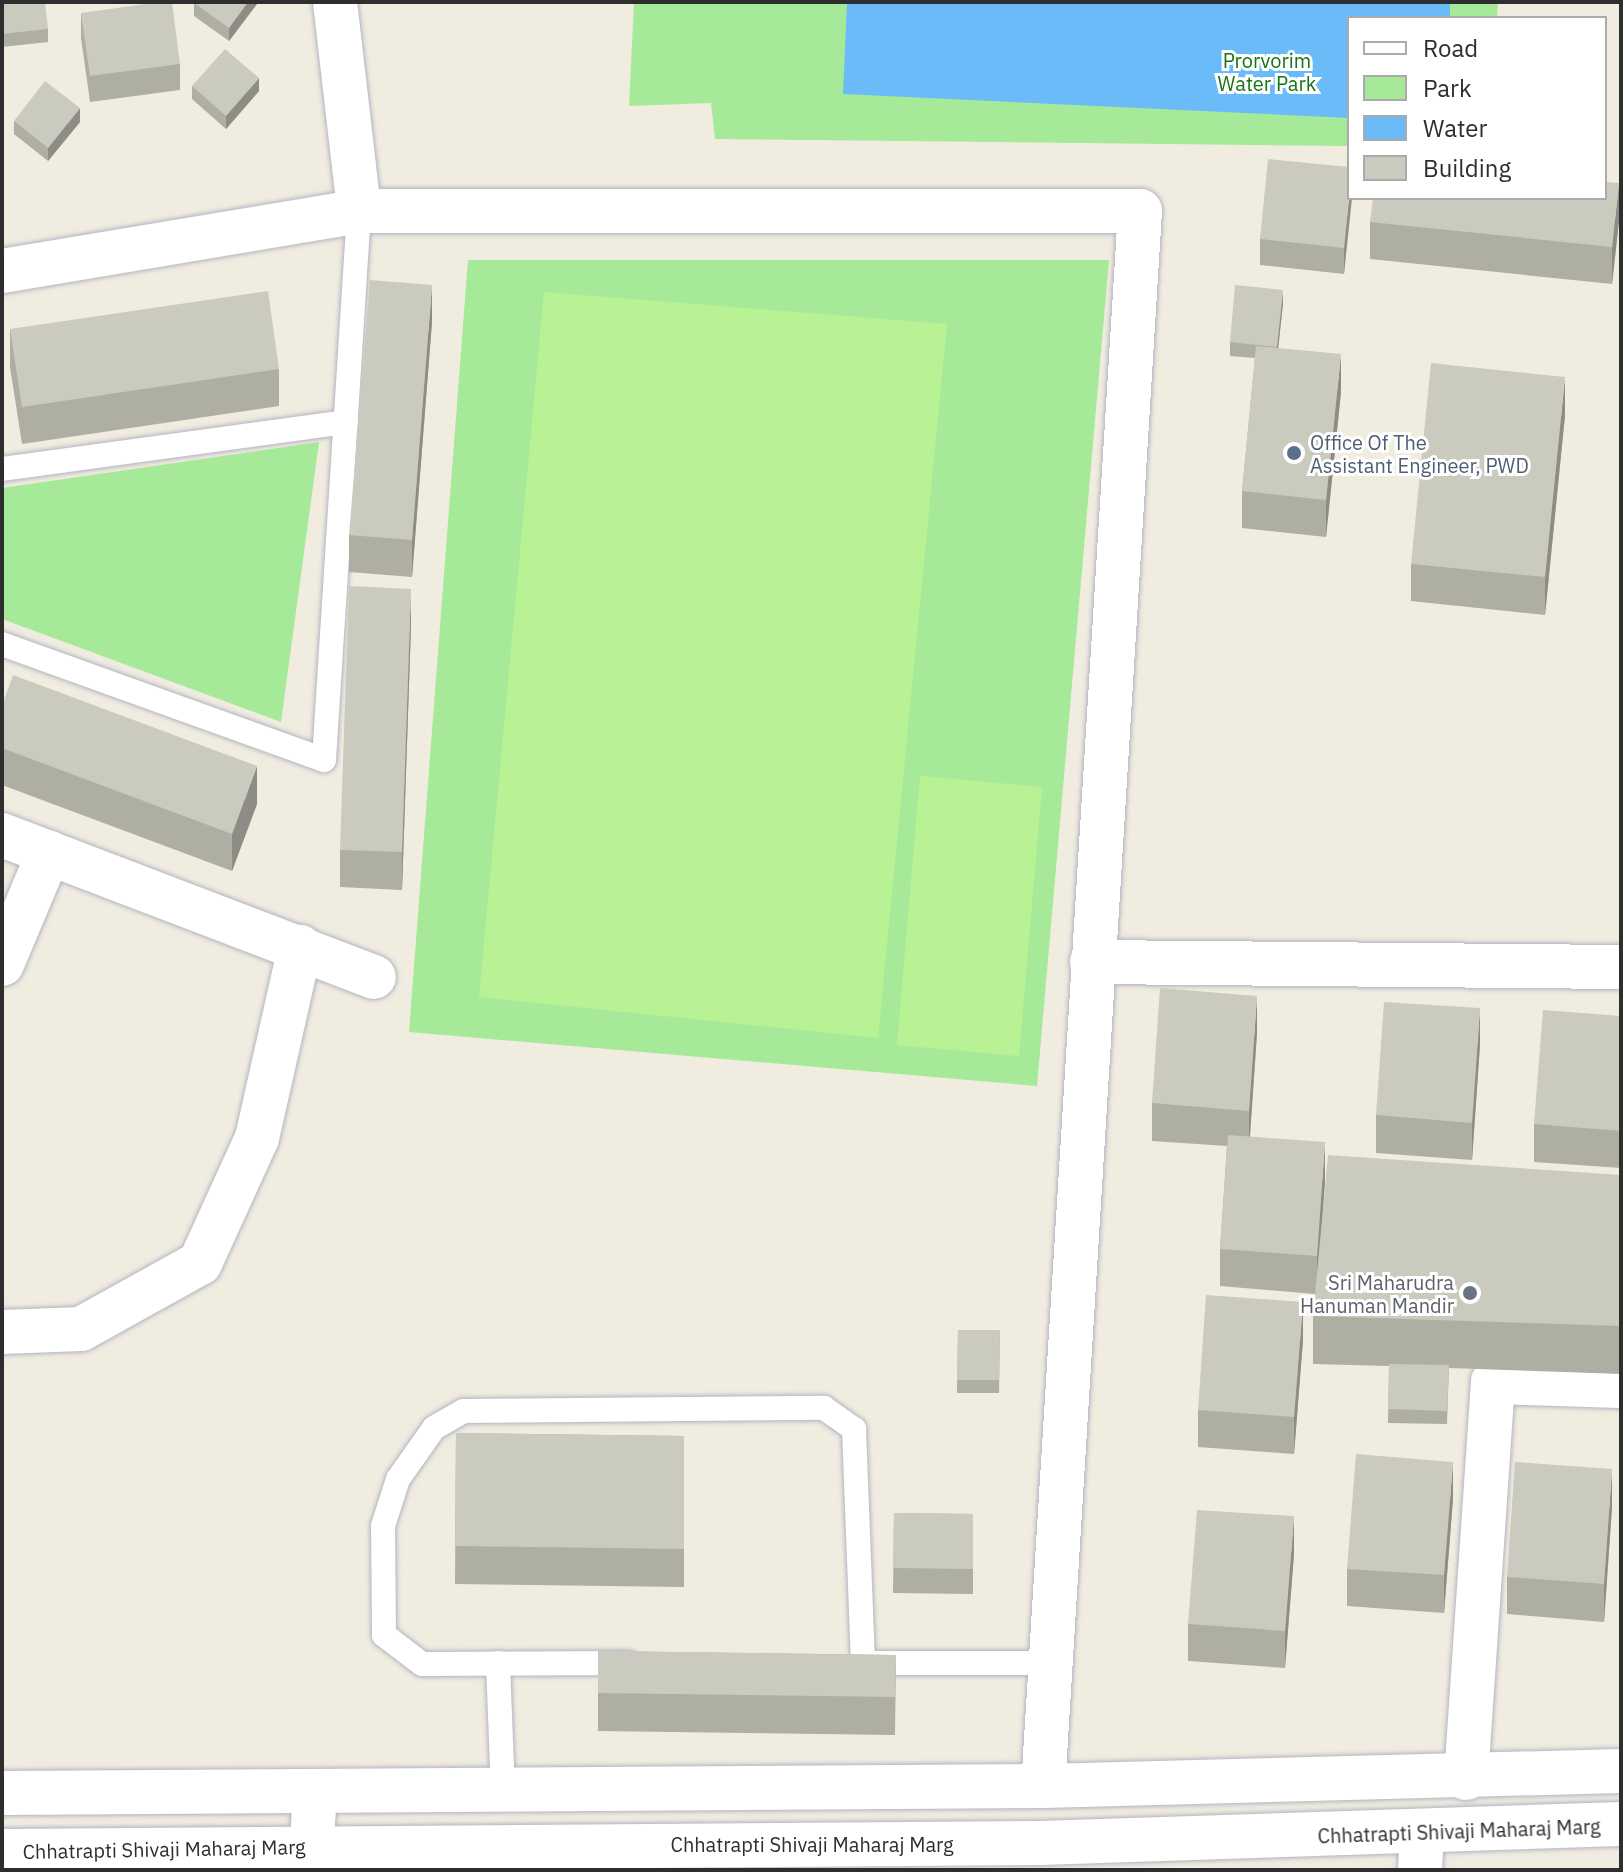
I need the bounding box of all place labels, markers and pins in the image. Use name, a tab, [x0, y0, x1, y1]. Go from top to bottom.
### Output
place label: Office Of The Assistant Engineer, PWD	[1310, 430, 1529, 477]
marker: Office Of The Assistant Engineer, PWD	[1285, 444, 1303, 462]
place label: Sri Maharudra Hanuman Mandir	[1300, 1270, 1454, 1317]
marker: Sri Maharudra Hanuman Mandir	[1461, 1284, 1479, 1302]

